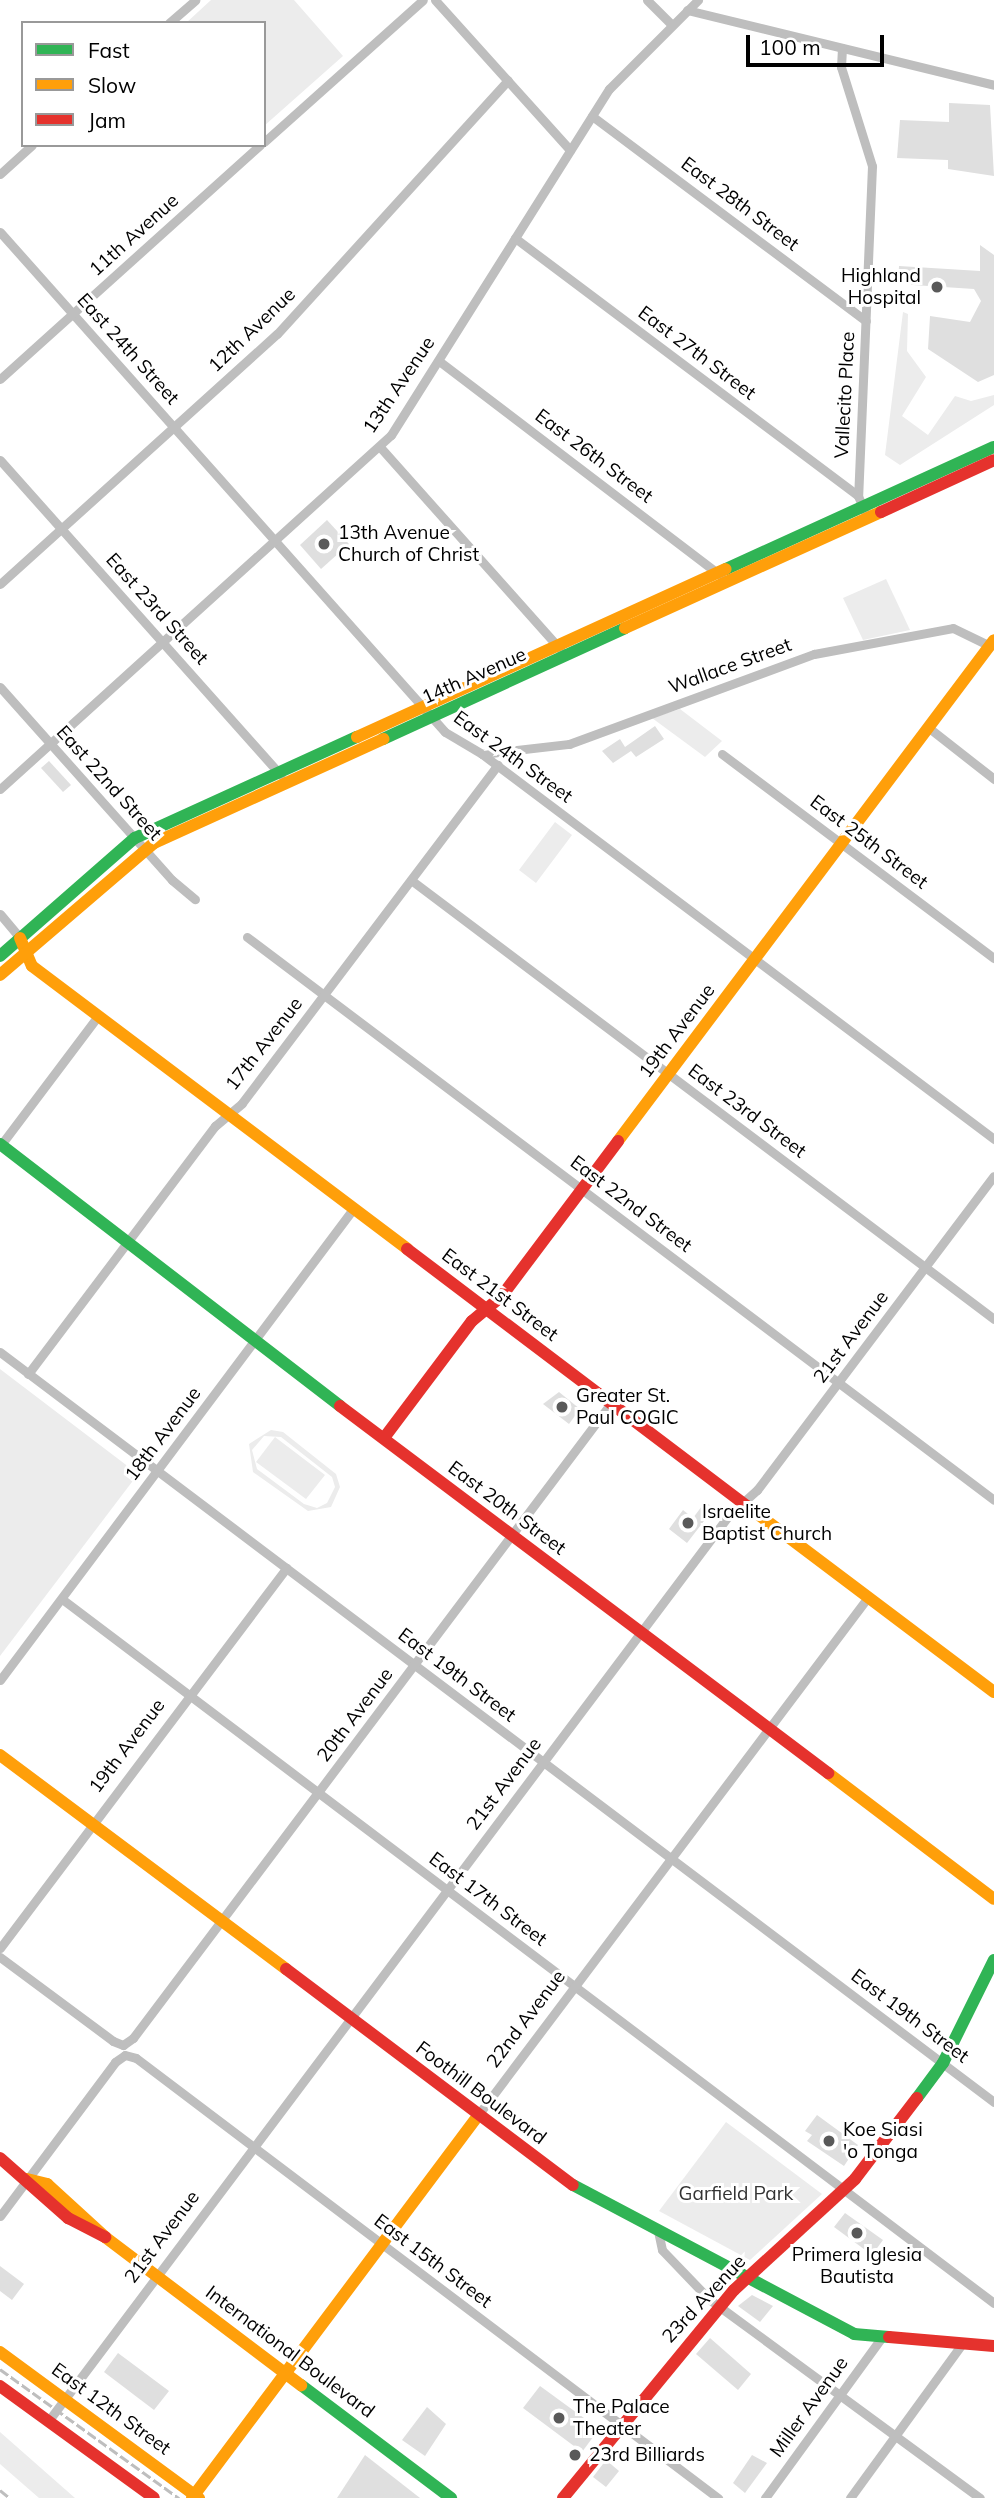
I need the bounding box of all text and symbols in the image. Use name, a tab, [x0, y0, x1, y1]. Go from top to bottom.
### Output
legend	[21, 21, 266, 147]
scale bar	[749, 21, 887, 65]
text: 100 m	[759, 34, 821, 60]
text: Fast	[88, 37, 130, 63]
text: Slow	[88, 72, 136, 98]
text: Jam	[88, 107, 126, 133]
street label: East 28th Street	[677, 152, 803, 256]
street label: 11th Avenue	[85, 189, 183, 281]
place label: Highland Hospital	[841, 265, 921, 309]
marker: Highland Hospital	[927, 277, 947, 297]
street label: 12th Avenue	[204, 283, 300, 377]
street label: East 24th Street	[72, 289, 184, 409]
street label: East 27th Street	[634, 301, 760, 405]
street label: Vallecito Place	[830, 331, 860, 459]
street label: 13th Avenue	[358, 332, 440, 438]
street label: East 26th Street	[531, 404, 657, 508]
place label: 13th Avenue Church of Christ	[338, 522, 479, 566]
marker: 13th Avenue Church of Christ	[316, 536, 332, 552]
street label: East 23rd Street	[101, 549, 213, 669]
street label: Wallace Street	[666, 633, 794, 699]
street label: 14th Avenue	[418, 643, 530, 709]
street label: East 24th Street	[449, 706, 577, 808]
street label: East 22nd Street	[52, 721, 166, 845]
street label: East 25th Street	[806, 790, 932, 894]
street label: 19th Avenue	[634, 980, 720, 1082]
street label: 17th Avenue	[221, 993, 307, 1095]
street label: East 23rd Street	[683, 1059, 811, 1163]
street label: East 22nd Street	[566, 1151, 696, 1257]
street label: East 21st Street	[437, 1244, 563, 1346]
street label: 21st Avenue	[809, 1286, 893, 1388]
street label: 18th Avenue	[120, 1383, 206, 1485]
place label: Greater St. Paul COGIC	[576, 1385, 679, 1429]
marker: Greater St. Paul COGIC	[554, 1399, 570, 1415]
street label: East 20th Street	[444, 1456, 570, 1560]
place label: Israelite Baptist Church	[702, 1501, 832, 1545]
marker: Israelite Baptist Church	[680, 1515, 696, 1531]
street label: East 19th Street	[394, 1623, 520, 1727]
street label: 20th Avenue	[312, 1664, 398, 1766]
street label: 19th Avenue	[84, 1695, 170, 1797]
street label: 21st Avenue	[462, 1733, 546, 1835]
street label: East 17th Street	[425, 1847, 551, 1951]
street label: East 19th Street	[847, 1964, 973, 2068]
street label: 22nd Avenue	[482, 1966, 570, 2072]
street label: Foothill Boulevard	[411, 2037, 551, 2149]
place label: Koe Siasi 'o Tonga	[843, 2119, 923, 2163]
marker: Koe Siasi 'o Tonga	[821, 2133, 837, 2149]
park label: Garfield Park	[679, 2183, 793, 2205]
street label: 21st Avenue	[120, 2186, 204, 2288]
street label: East 15th Street	[370, 2209, 496, 2313]
marker: Primera Iglesia Bautista	[849, 2225, 865, 2241]
place label: Primera Iglesia Bautista	[792, 2244, 922, 2288]
street label: 23rd Avenue	[657, 2250, 751, 2348]
street label: International Boulevard	[201, 2281, 379, 2423]
street label: Miller Avenue	[765, 2352, 853, 2462]
street label: East 12th Street	[47, 2358, 175, 2460]
place label: The Palace Theater	[573, 2396, 670, 2440]
marker: The Palace Theater	[551, 2410, 567, 2426]
place label: 23rd Billiards	[589, 2444, 705, 2466]
marker: 23rd Billiards	[567, 2447, 583, 2463]

